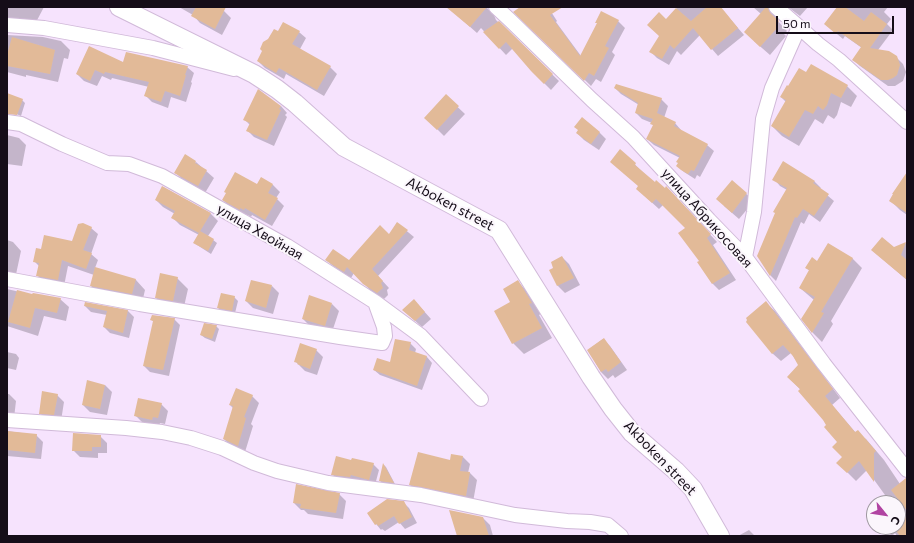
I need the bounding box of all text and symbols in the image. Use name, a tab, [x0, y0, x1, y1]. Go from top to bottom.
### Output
scale bar	[778, 8, 896, 34]
text: 50 m	[783, 16, 811, 30]
street label: улица Абрикосовая	[658, 165, 756, 271]
street label: Akboken street	[403, 174, 497, 234]
street label: улица Хвойная	[214, 201, 306, 263]
street label: Akboken street	[620, 417, 700, 499]
north arrow	[866, 495, 906, 535]
text: С	[888, 514, 903, 527]

